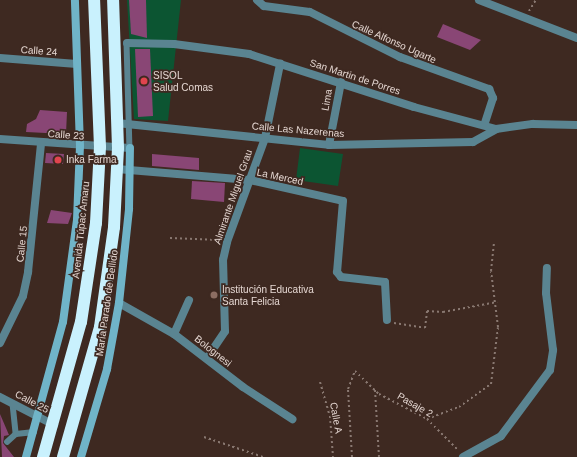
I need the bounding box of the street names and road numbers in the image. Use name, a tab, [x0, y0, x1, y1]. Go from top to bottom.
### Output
street label: Calle Alfonso Ugarte	[350, 18, 438, 66]
street label: Calle 24	[20, 44, 58, 58]
street label: San Martin de Porres	[308, 57, 402, 97]
street label: Lima	[319, 88, 335, 112]
street label: Calle Las Nazerenas	[251, 120, 345, 140]
street label: Calle 23	[47, 128, 85, 142]
street label: Almirante Miguel Grau	[211, 148, 255, 246]
street label: La Merced	[256, 166, 304, 188]
street label: Avenida Túpac Amaru	[70, 180, 92, 280]
street label: Calle 15	[14, 225, 30, 263]
street label: María Parado de Bellido	[94, 249, 120, 357]
street label: Bolognesi	[192, 333, 234, 369]
street label: Calle 25	[13, 388, 51, 416]
street label: Pasaje 2	[395, 390, 435, 420]
street label: Calle A	[327, 401, 345, 435]

